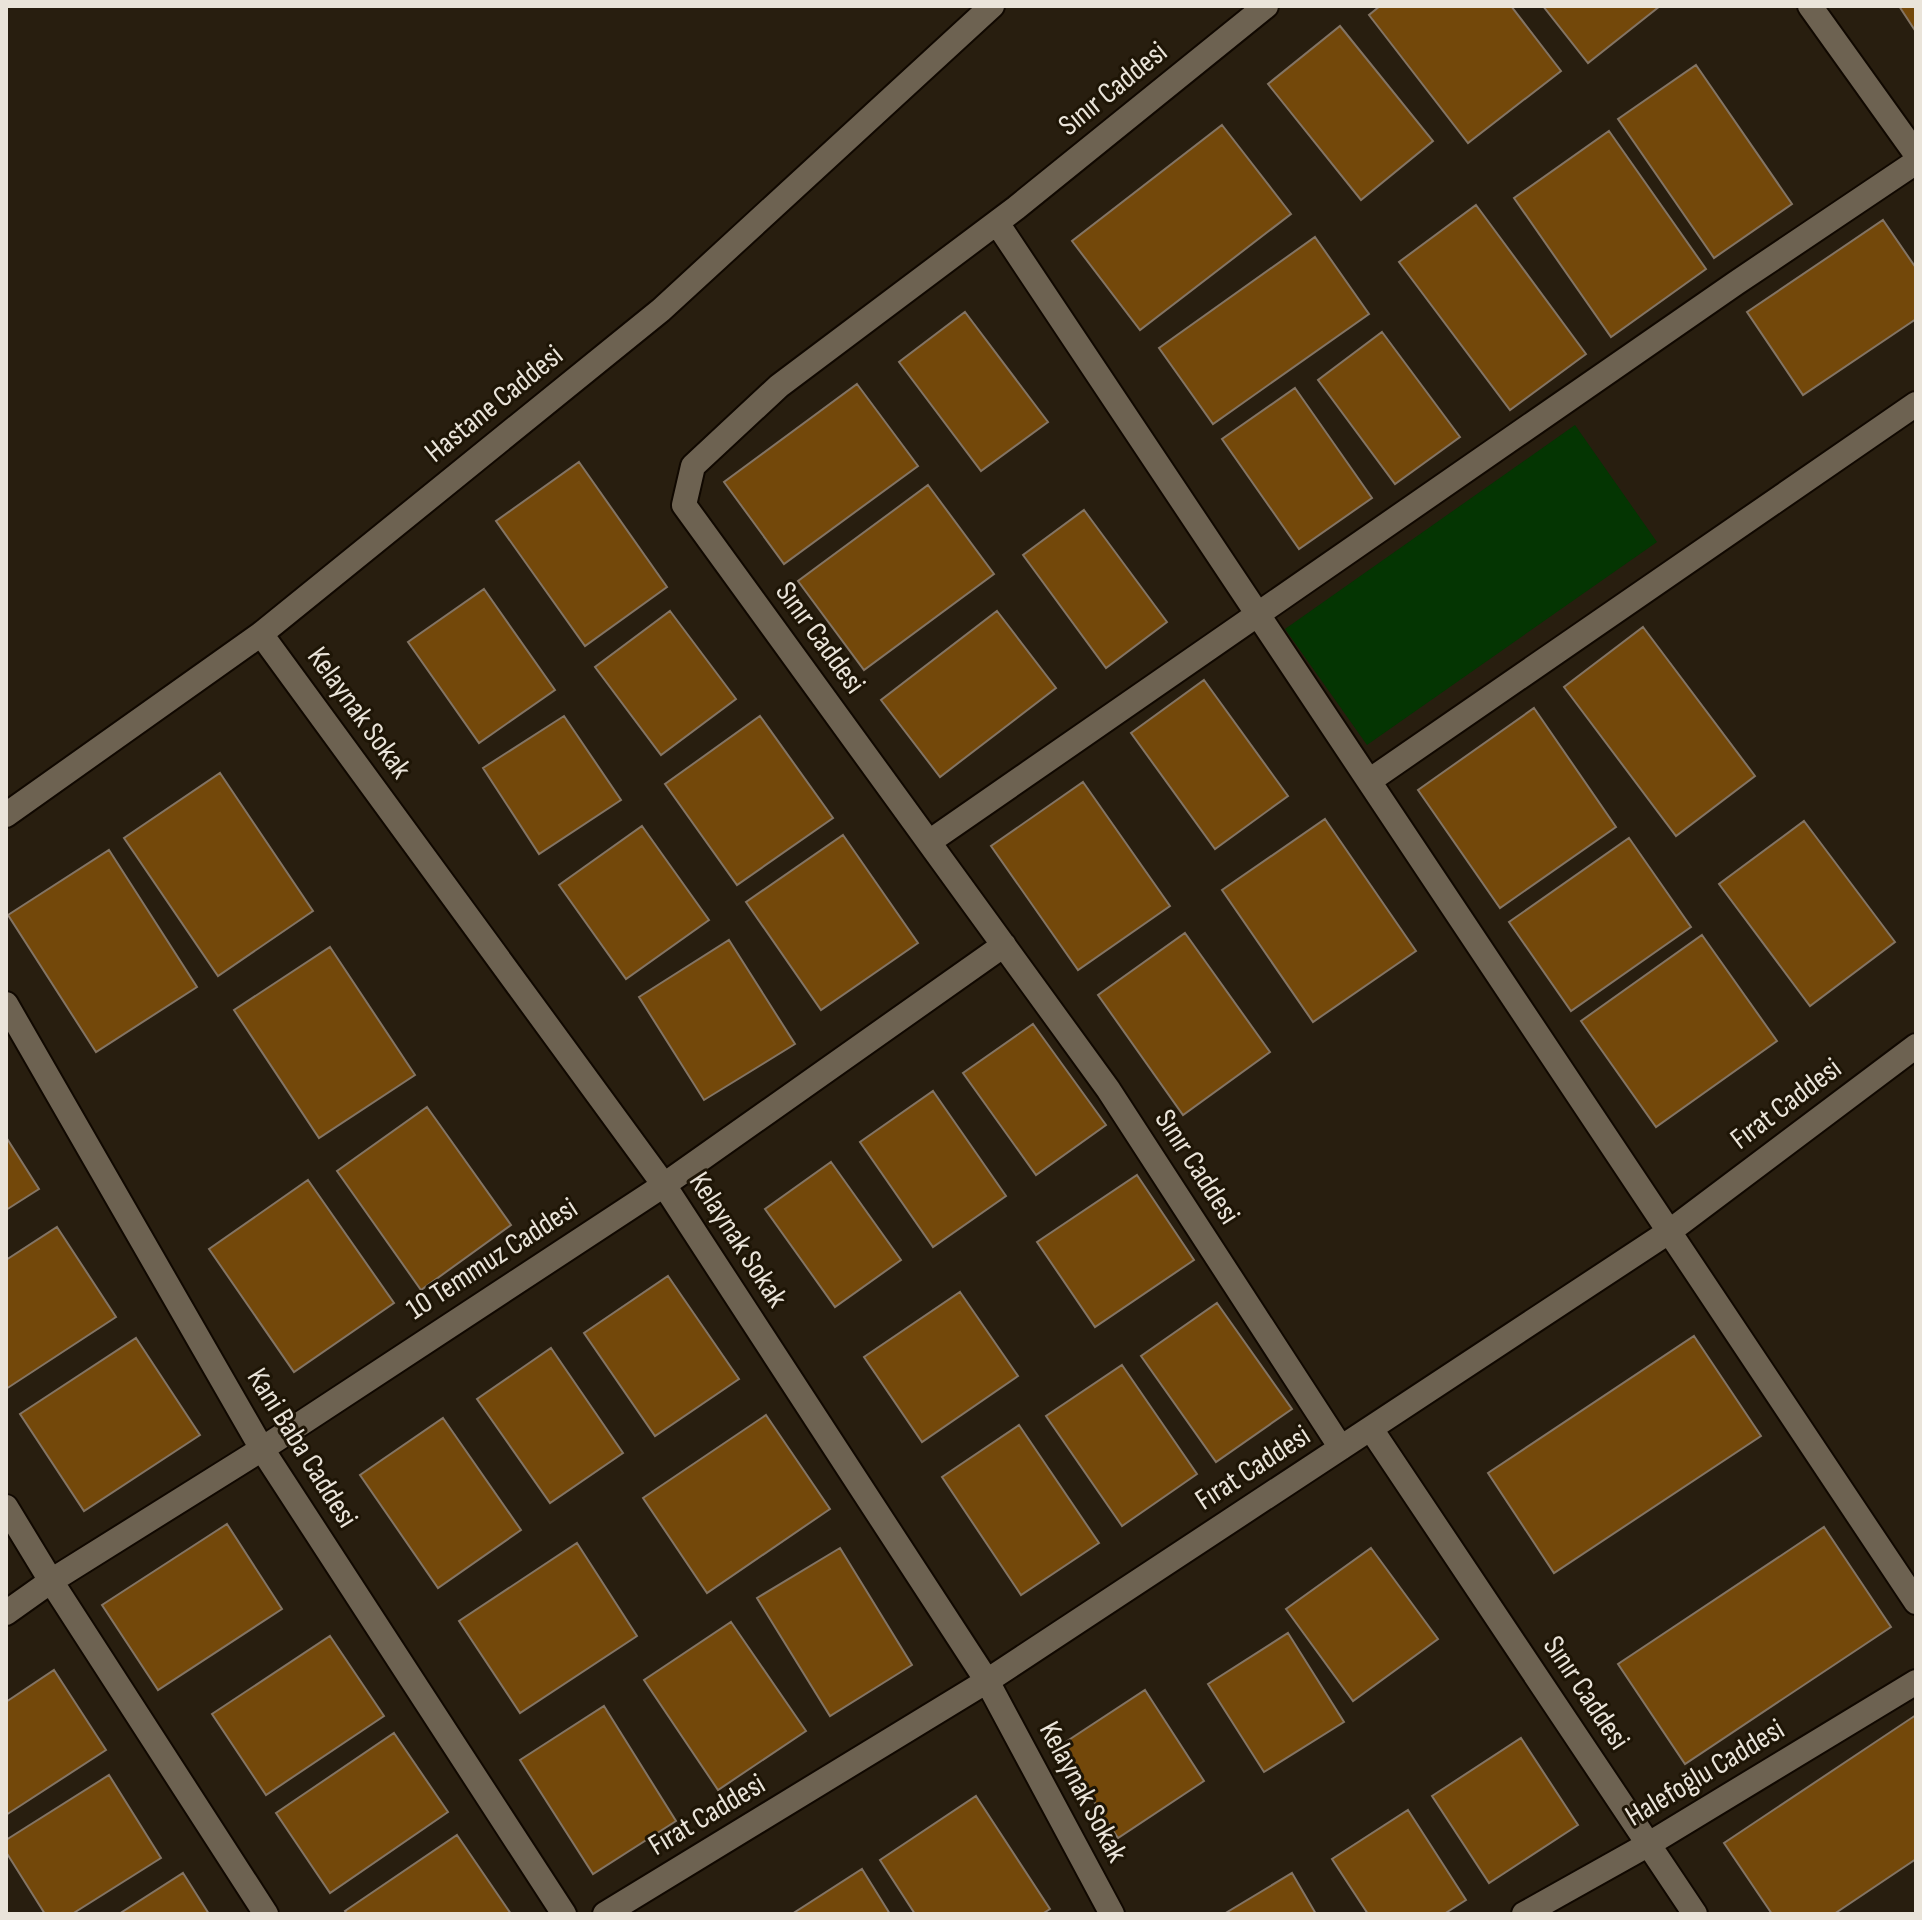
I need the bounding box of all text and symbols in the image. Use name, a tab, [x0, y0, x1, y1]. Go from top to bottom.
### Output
street label: Sınır Caddesi	[1051, 34, 1175, 144]
street label: Hastane Caddesi	[418, 338, 570, 470]
street label: Sınır Caddesi	[767, 575, 873, 701]
street label: Kelaynak Sokak	[299, 640, 419, 786]
street label: Fırat Caddesi	[1723, 1051, 1849, 1157]
street label: Sınır Caddesi	[1147, 1103, 1247, 1231]
street label: Kelaynak Sokak	[681, 1166, 795, 1315]
street label: 10 Temmuz Caddesi	[400, 1190, 584, 1328]
street label: Kani Baba Caddesi	[239, 1362, 365, 1534]
street label: Fırat Caddesi	[1189, 1418, 1317, 1518]
street label: Sınır Caddesi	[1535, 1629, 1637, 1757]
street label: Halefoğlu Caddesi	[1619, 1712, 1791, 1834]
street label: Kelaynak Sokak	[1031, 1716, 1135, 1869]
street label: Fırat Caddesi	[642, 1766, 772, 1864]

